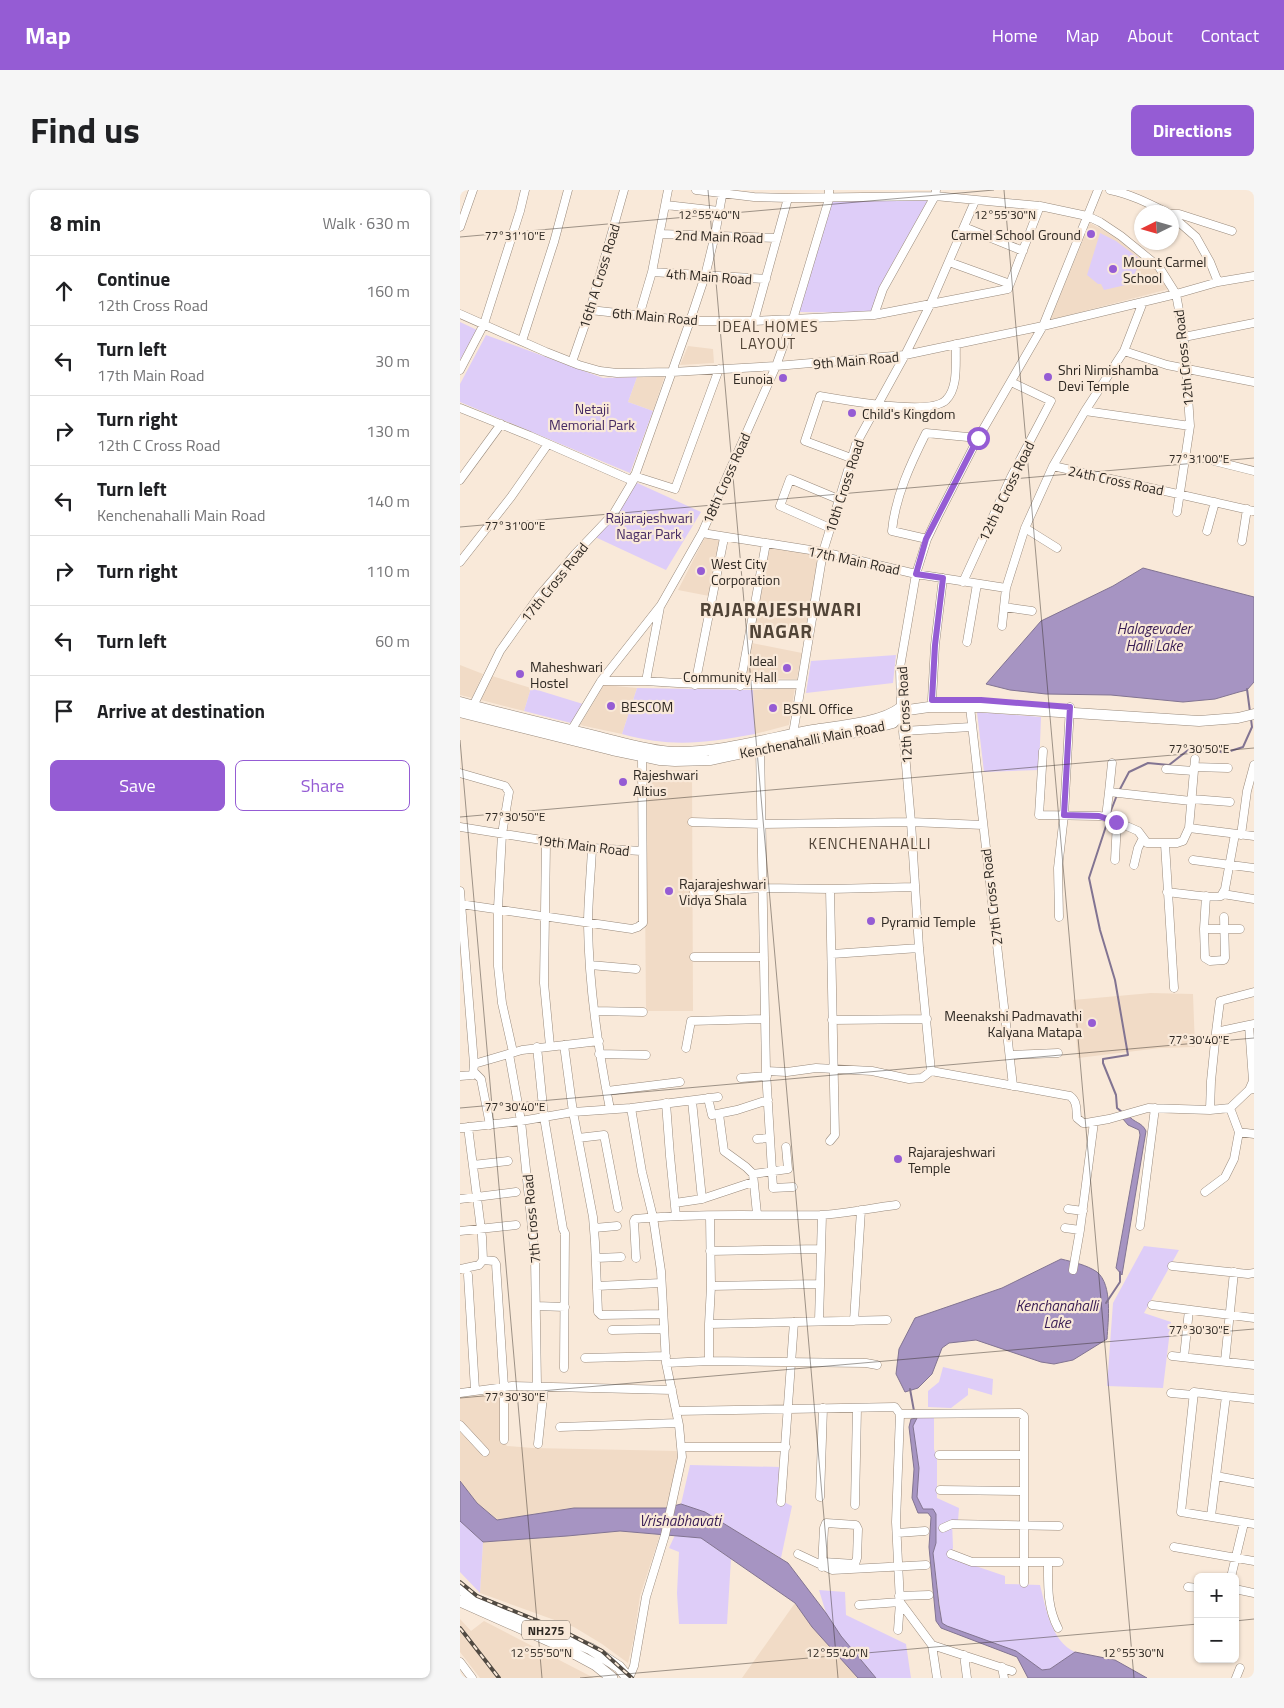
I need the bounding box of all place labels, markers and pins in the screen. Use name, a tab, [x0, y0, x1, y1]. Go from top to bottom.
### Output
place label: Carmel School Ground	[951, 224, 1081, 245]
marker: Carmel School Ground	[1085, 228, 1097, 240]
place label: Mount Carmel School	[1123, 251, 1206, 288]
marker: Mount Carmel School	[1107, 263, 1119, 275]
place label: Shri Nimishamba Devi Temple	[1058, 359, 1159, 396]
place label: Eunoia	[733, 368, 773, 389]
marker: Shri Nimishamba Devi Temple	[1042, 371, 1054, 383]
marker: Eunoia	[777, 372, 789, 384]
place label: Child's Kingdom	[862, 403, 956, 424]
marker: Child's Kingdom	[846, 407, 858, 419]
place label: West City Corporation	[711, 553, 780, 590]
marker: West City Corporation	[695, 565, 707, 577]
place label: Ideal Community Hall	[683, 650, 777, 687]
place label: Maheshwari Hostel	[530, 656, 603, 693]
marker: Ideal Community Hall	[781, 662, 793, 674]
marker: Maheshwari Hostel	[514, 668, 526, 680]
place label: BESCOM	[621, 696, 673, 717]
place label: BSNL Office	[783, 698, 853, 719]
marker: BESCOM	[605, 700, 617, 712]
marker: BSNL Office	[767, 702, 779, 714]
place label: Rajeshwari Altius	[633, 764, 698, 801]
marker: Rajeshwari Altius	[617, 776, 629, 788]
place label: Rajarajeshwari Vidya Shala	[679, 873, 766, 910]
marker: Rajarajeshwari Vidya Shala	[663, 885, 675, 897]
place label: Pyramid Temple	[881, 911, 976, 932]
marker: Pyramid Temple	[865, 915, 877, 927]
place label: Meenakshi Padmavathi Kalyana Matapa	[944, 1005, 1082, 1042]
marker: Meenakshi Padmavathi Kalyana Matapa	[1086, 1017, 1098, 1029]
place label: Rajarajeshwari Temple	[908, 1141, 995, 1178]
marker: Rajarajeshwari Temple	[892, 1153, 904, 1165]

